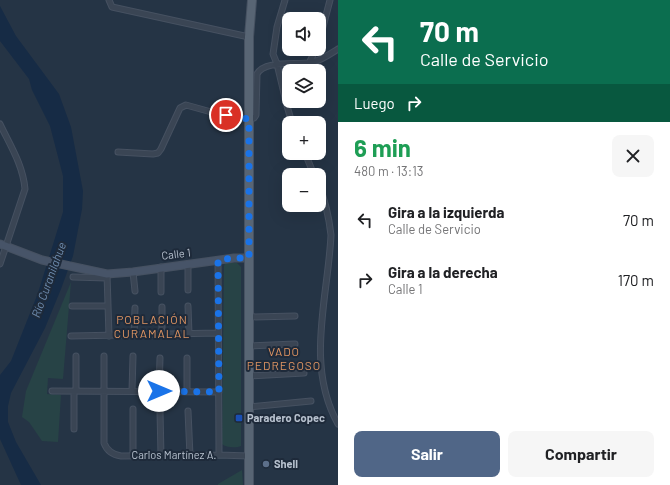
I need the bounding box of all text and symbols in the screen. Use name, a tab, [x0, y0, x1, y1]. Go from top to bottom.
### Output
map controls	[282, 12, 326, 212]
button: sound	[282, 12, 326, 56]
text: 70 m	[420, 14, 479, 48]
icon: left	[354, 16, 406, 68]
text: Calle de Servicio	[420, 48, 549, 70]
button: layers	[282, 64, 326, 108]
icon: right	[403, 92, 425, 114]
text: Luego	[354, 94, 395, 112]
pin	[209, 98, 243, 132]
icon: arrive	[215, 104, 237, 126]
button: +	[282, 116, 326, 160]
text: 6 min	[354, 133, 411, 162]
button: close	[612, 135, 654, 177]
text: 480 m · 13:13	[354, 163, 423, 179]
button: −	[282, 168, 326, 212]
text: Gira a la izquierda	[388, 203, 504, 221]
icon: left	[354, 209, 376, 231]
text: 70 m	[623, 211, 654, 229]
text: Calle de Servicio	[388, 221, 481, 237]
water label: Río Curanilahue	[28, 240, 68, 319]
street label: Calle 1	[161, 245, 191, 262]
text: Gira a la derecha	[388, 263, 498, 281]
icon: right	[354, 269, 376, 291]
text: 170 m	[618, 271, 654, 289]
text: Calle 1	[388, 281, 423, 297]
district label: POBLACIÓN CURAMALAL	[114, 312, 190, 340]
district label: VADO PEDREGOSO	[247, 344, 321, 372]
position arrow	[138, 370, 180, 412]
place label: Paradero Copec	[247, 411, 325, 424]
marker: Paradero Copec	[234, 413, 244, 423]
button: Salir	[354, 431, 500, 477]
button: Compartir	[508, 431, 654, 477]
street label: Carlos Martínez A.	[132, 448, 216, 461]
place label: Shell	[274, 457, 298, 470]
marker: Shell	[261, 459, 271, 469]

